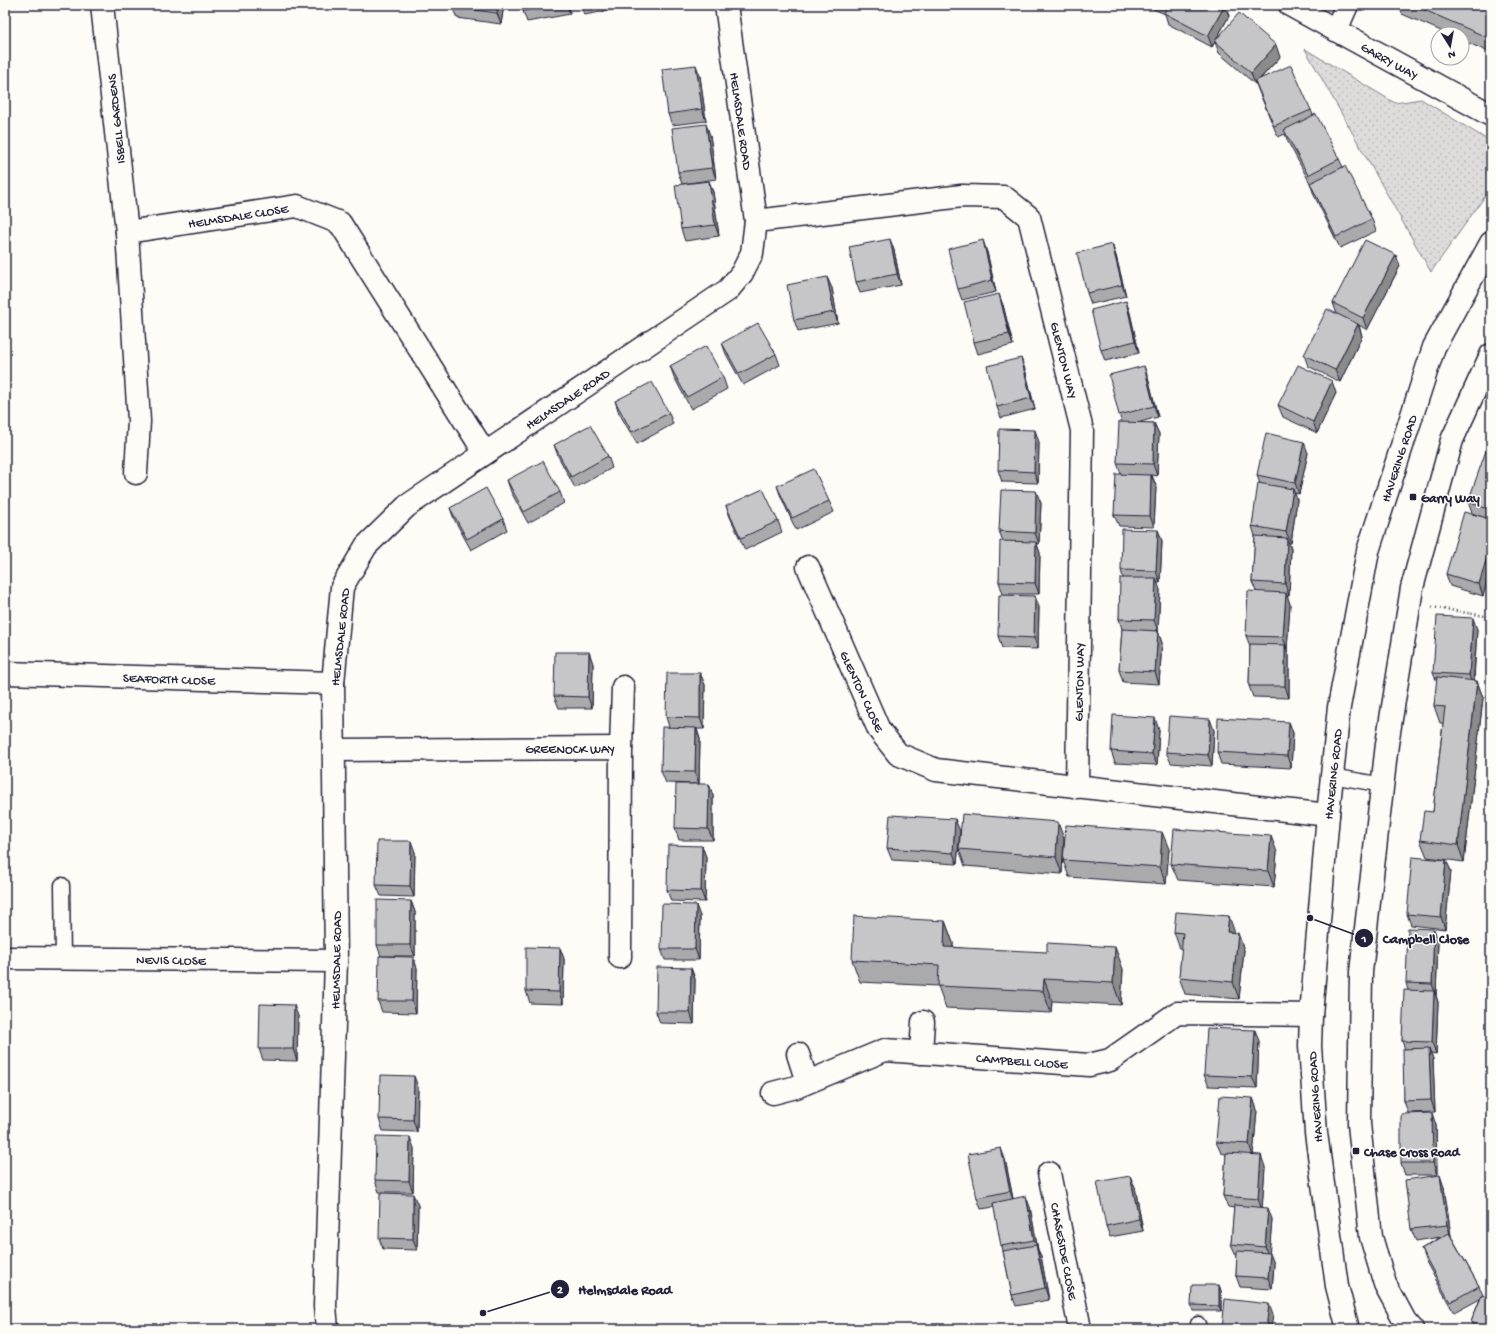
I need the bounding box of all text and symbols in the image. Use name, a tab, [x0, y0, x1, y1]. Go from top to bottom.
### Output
north arrow	[1430, 26, 1470, 66]
street label: GARRY WAY	[1357, 40, 1420, 84]
text: N	[1447, 47, 1456, 60]
street label: ISBELL GARDENS	[105, 72, 130, 164]
street label: HELMSDALE ROAD	[725, 72, 754, 172]
street label: HELMSDALE CLOSE	[187, 202, 290, 233]
street label: GLENTON WAY	[1046, 321, 1079, 401]
street label: HELMSDALE ROAD	[523, 366, 614, 434]
street label: HAVERING ROAD	[1379, 413, 1422, 504]
marker: Garry Way	[1408, 492, 1418, 502]
place label: Garry Way	[1421, 492, 1480, 507]
street label: HELMSDALE ROAD	[329, 587, 354, 687]
street label: GLENTON WAY	[1072, 643, 1089, 722]
street label: GLENTON CLOSE	[835, 649, 886, 736]
street label: SEAFORTH CLOSE	[122, 671, 216, 690]
street label: HAVERING ROAD	[1322, 728, 1347, 820]
street label: GREENOCK WAY	[525, 743, 615, 758]
street label: HELMSDALE ROAD	[329, 910, 346, 1009]
callout: Campbell Close	[1354, 925, 1477, 951]
text: Campbell Close	[1382, 932, 1470, 949]
text: 1	[1361, 933, 1367, 947]
street label: NEVIS CLOSE	[136, 953, 207, 970]
street label: HAVERING ROAD	[1306, 1050, 1327, 1143]
street label: CAMPBELL CLOSE	[975, 1052, 1069, 1073]
marker: Chase Cross Road	[1351, 1146, 1361, 1156]
place label: Chase Cross Road	[1363, 1146, 1461, 1161]
street label: CHASESIDE CLOSE	[1046, 1202, 1080, 1302]
callout: Helmsdale Road	[550, 1276, 680, 1302]
text: Helmsdale Road	[578, 1283, 674, 1300]
text: 2	[557, 1284, 563, 1298]

